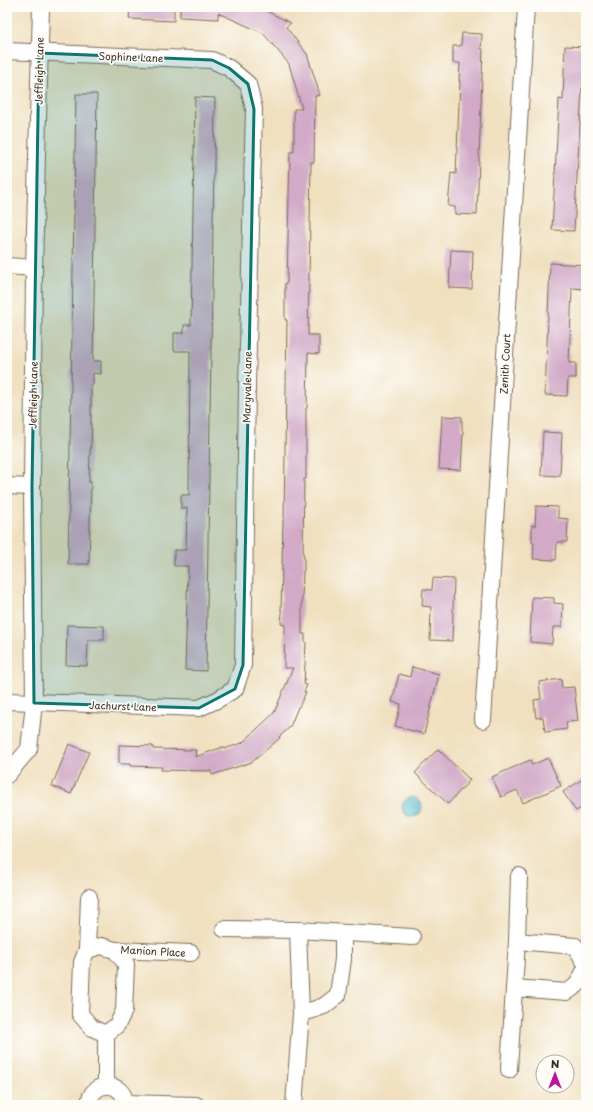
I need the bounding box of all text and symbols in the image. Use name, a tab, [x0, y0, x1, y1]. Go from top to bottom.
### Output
street label: Jeffleigh Lane	[30, 37, 47, 105]
street label: Sophine Lane	[98, 48, 164, 65]
street label: Zenith Court	[495, 333, 514, 395]
street label: Maryvale Lane	[238, 351, 255, 423]
street label: Jeffleigh Lane	[24, 361, 41, 429]
street label: Jachurst Lane	[89, 697, 157, 714]
street label: Manion Place	[120, 941, 186, 960]
north arrow	[535, 1054, 575, 1094]
text: N	[551, 1055, 560, 1072]

